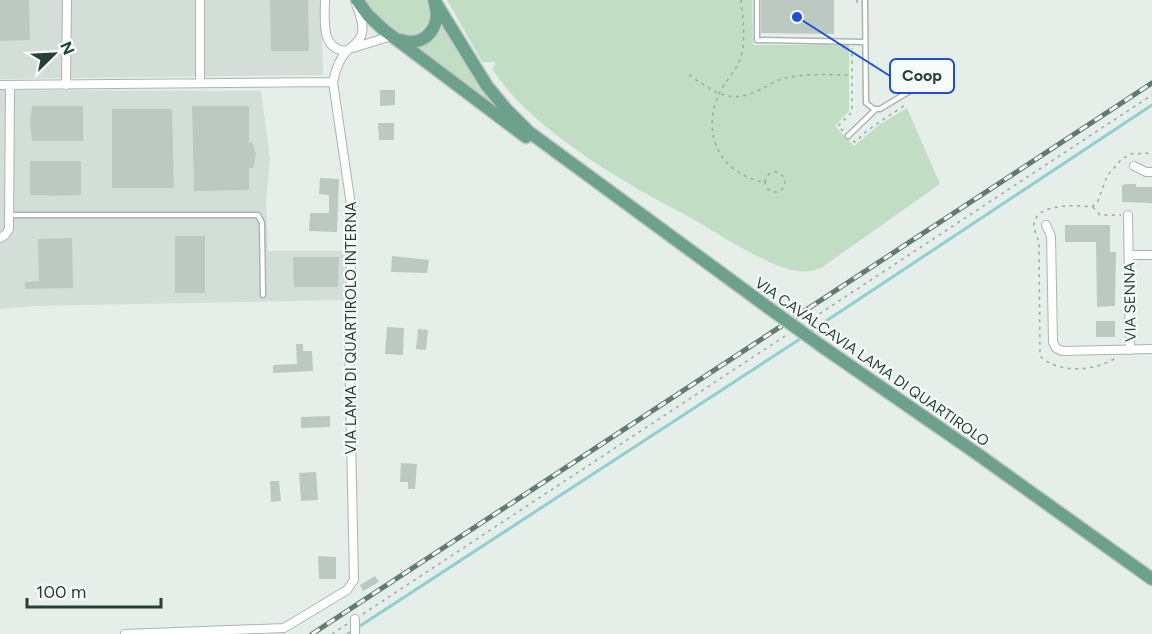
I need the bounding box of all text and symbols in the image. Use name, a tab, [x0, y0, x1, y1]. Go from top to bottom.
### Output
north arrow	[24, 24, 84, 84]
text: N	[56, 39, 78, 58]
callout: Coop	[890, 59, 954, 93]
text: Coop	[902, 66, 942, 85]
street label: VIA LAMA DI QUARTIROLO INTERNA	[342, 202, 360, 454]
street label: VIA SENNA	[1120, 262, 1140, 342]
street label: VIA CAVALCAVIA LAMA DI QUARTIROLO	[751, 274, 993, 450]
scale bar	[27, 571, 160, 609]
text: 100 m	[36, 581, 86, 603]

